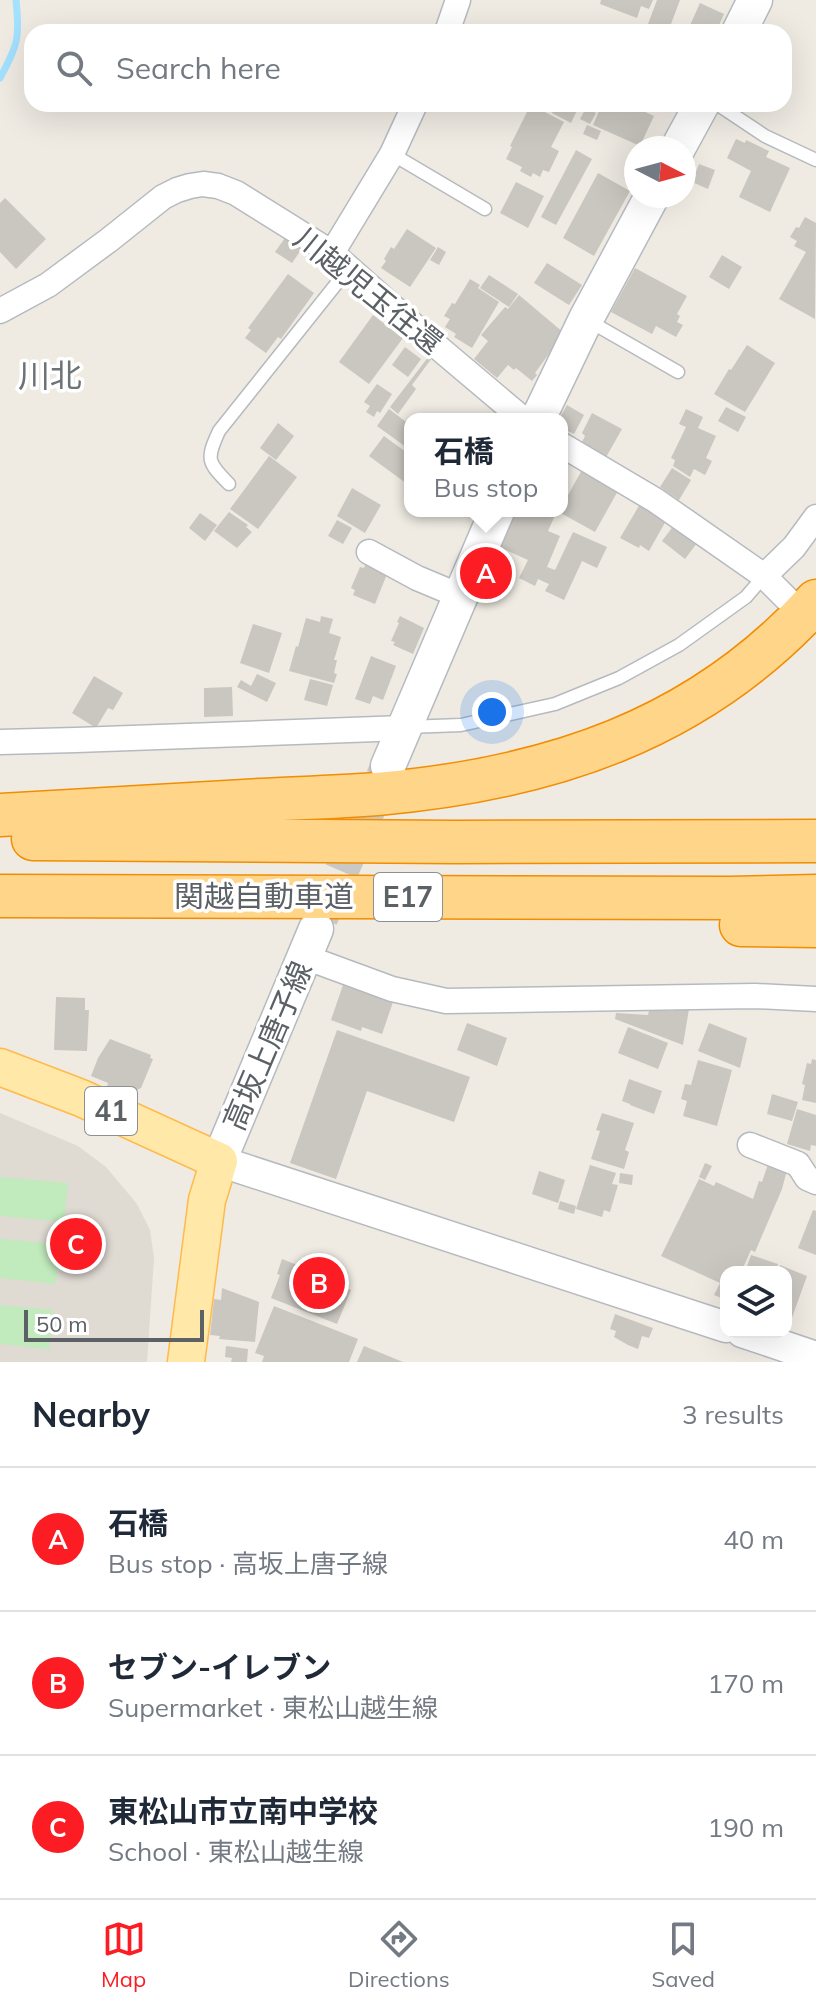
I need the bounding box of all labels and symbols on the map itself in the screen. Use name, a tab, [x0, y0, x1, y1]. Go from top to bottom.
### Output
north arrow	[624, 136, 696, 208]
street label: 川越児玉往還	[287, 219, 451, 362]
district label: 川北	[18, 355, 82, 395]
pin: A	[460, 543, 512, 603]
your location	[472, 692, 512, 732]
road number: E17	[374, 873, 442, 921]
street label: 関越自動車道	[174, 877, 354, 915]
street label: 高坂上唐子線	[214, 955, 320, 1136]
road number: 41	[85, 1087, 137, 1135]
pin: C	[50, 1214, 102, 1274]
pin: B	[293, 1253, 345, 1313]
scale bar	[24, 1306, 204, 1342]

